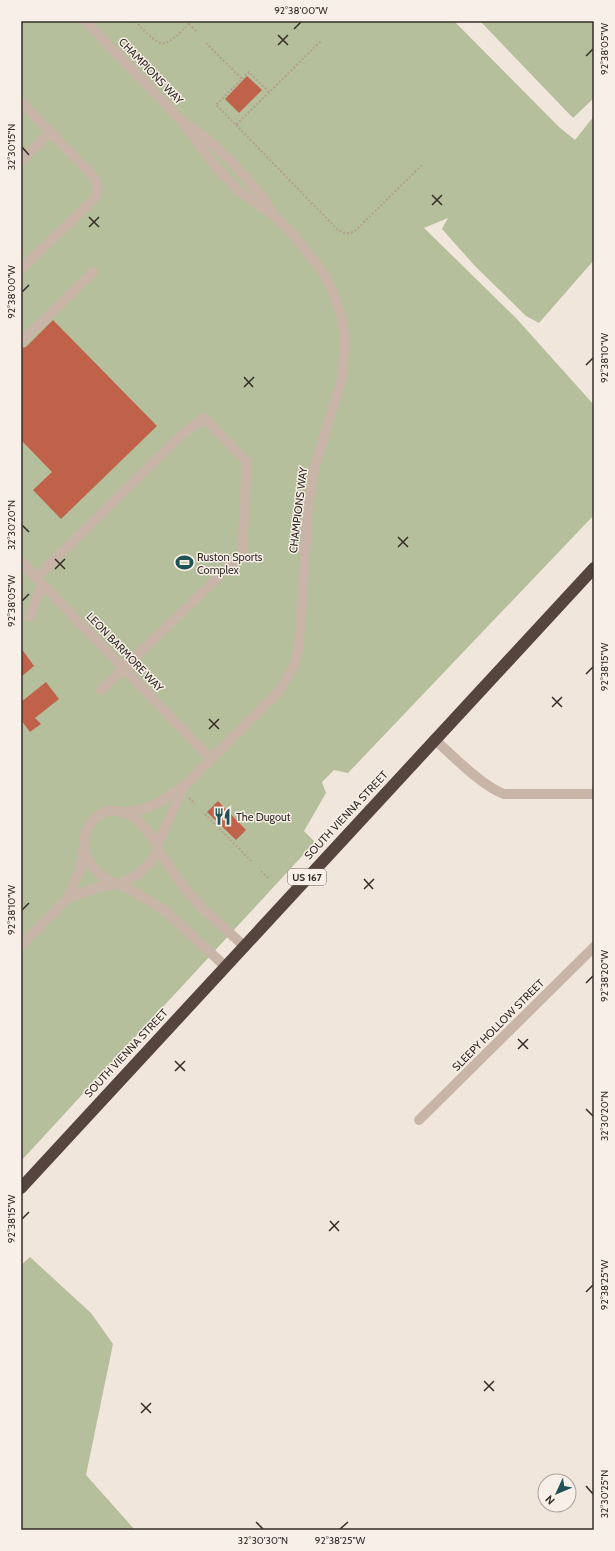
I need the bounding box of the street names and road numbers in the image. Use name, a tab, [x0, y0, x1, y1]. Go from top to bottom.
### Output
street label: CHAMPIONS WAY	[116, 35, 187, 108]
street label: CHAMPIONS WAY	[286, 465, 310, 554]
street label: LEON BARMORE WAY	[83, 609, 167, 695]
street label: SOUTH VIENNA STREET	[301, 768, 391, 862]
road number: US 167	[288, 869, 326, 885]
street label: SLEEPY HOLLOW STREET	[449, 976, 547, 1074]
street label: SOUTH VIENNA STREET	[81, 1006, 171, 1100]

